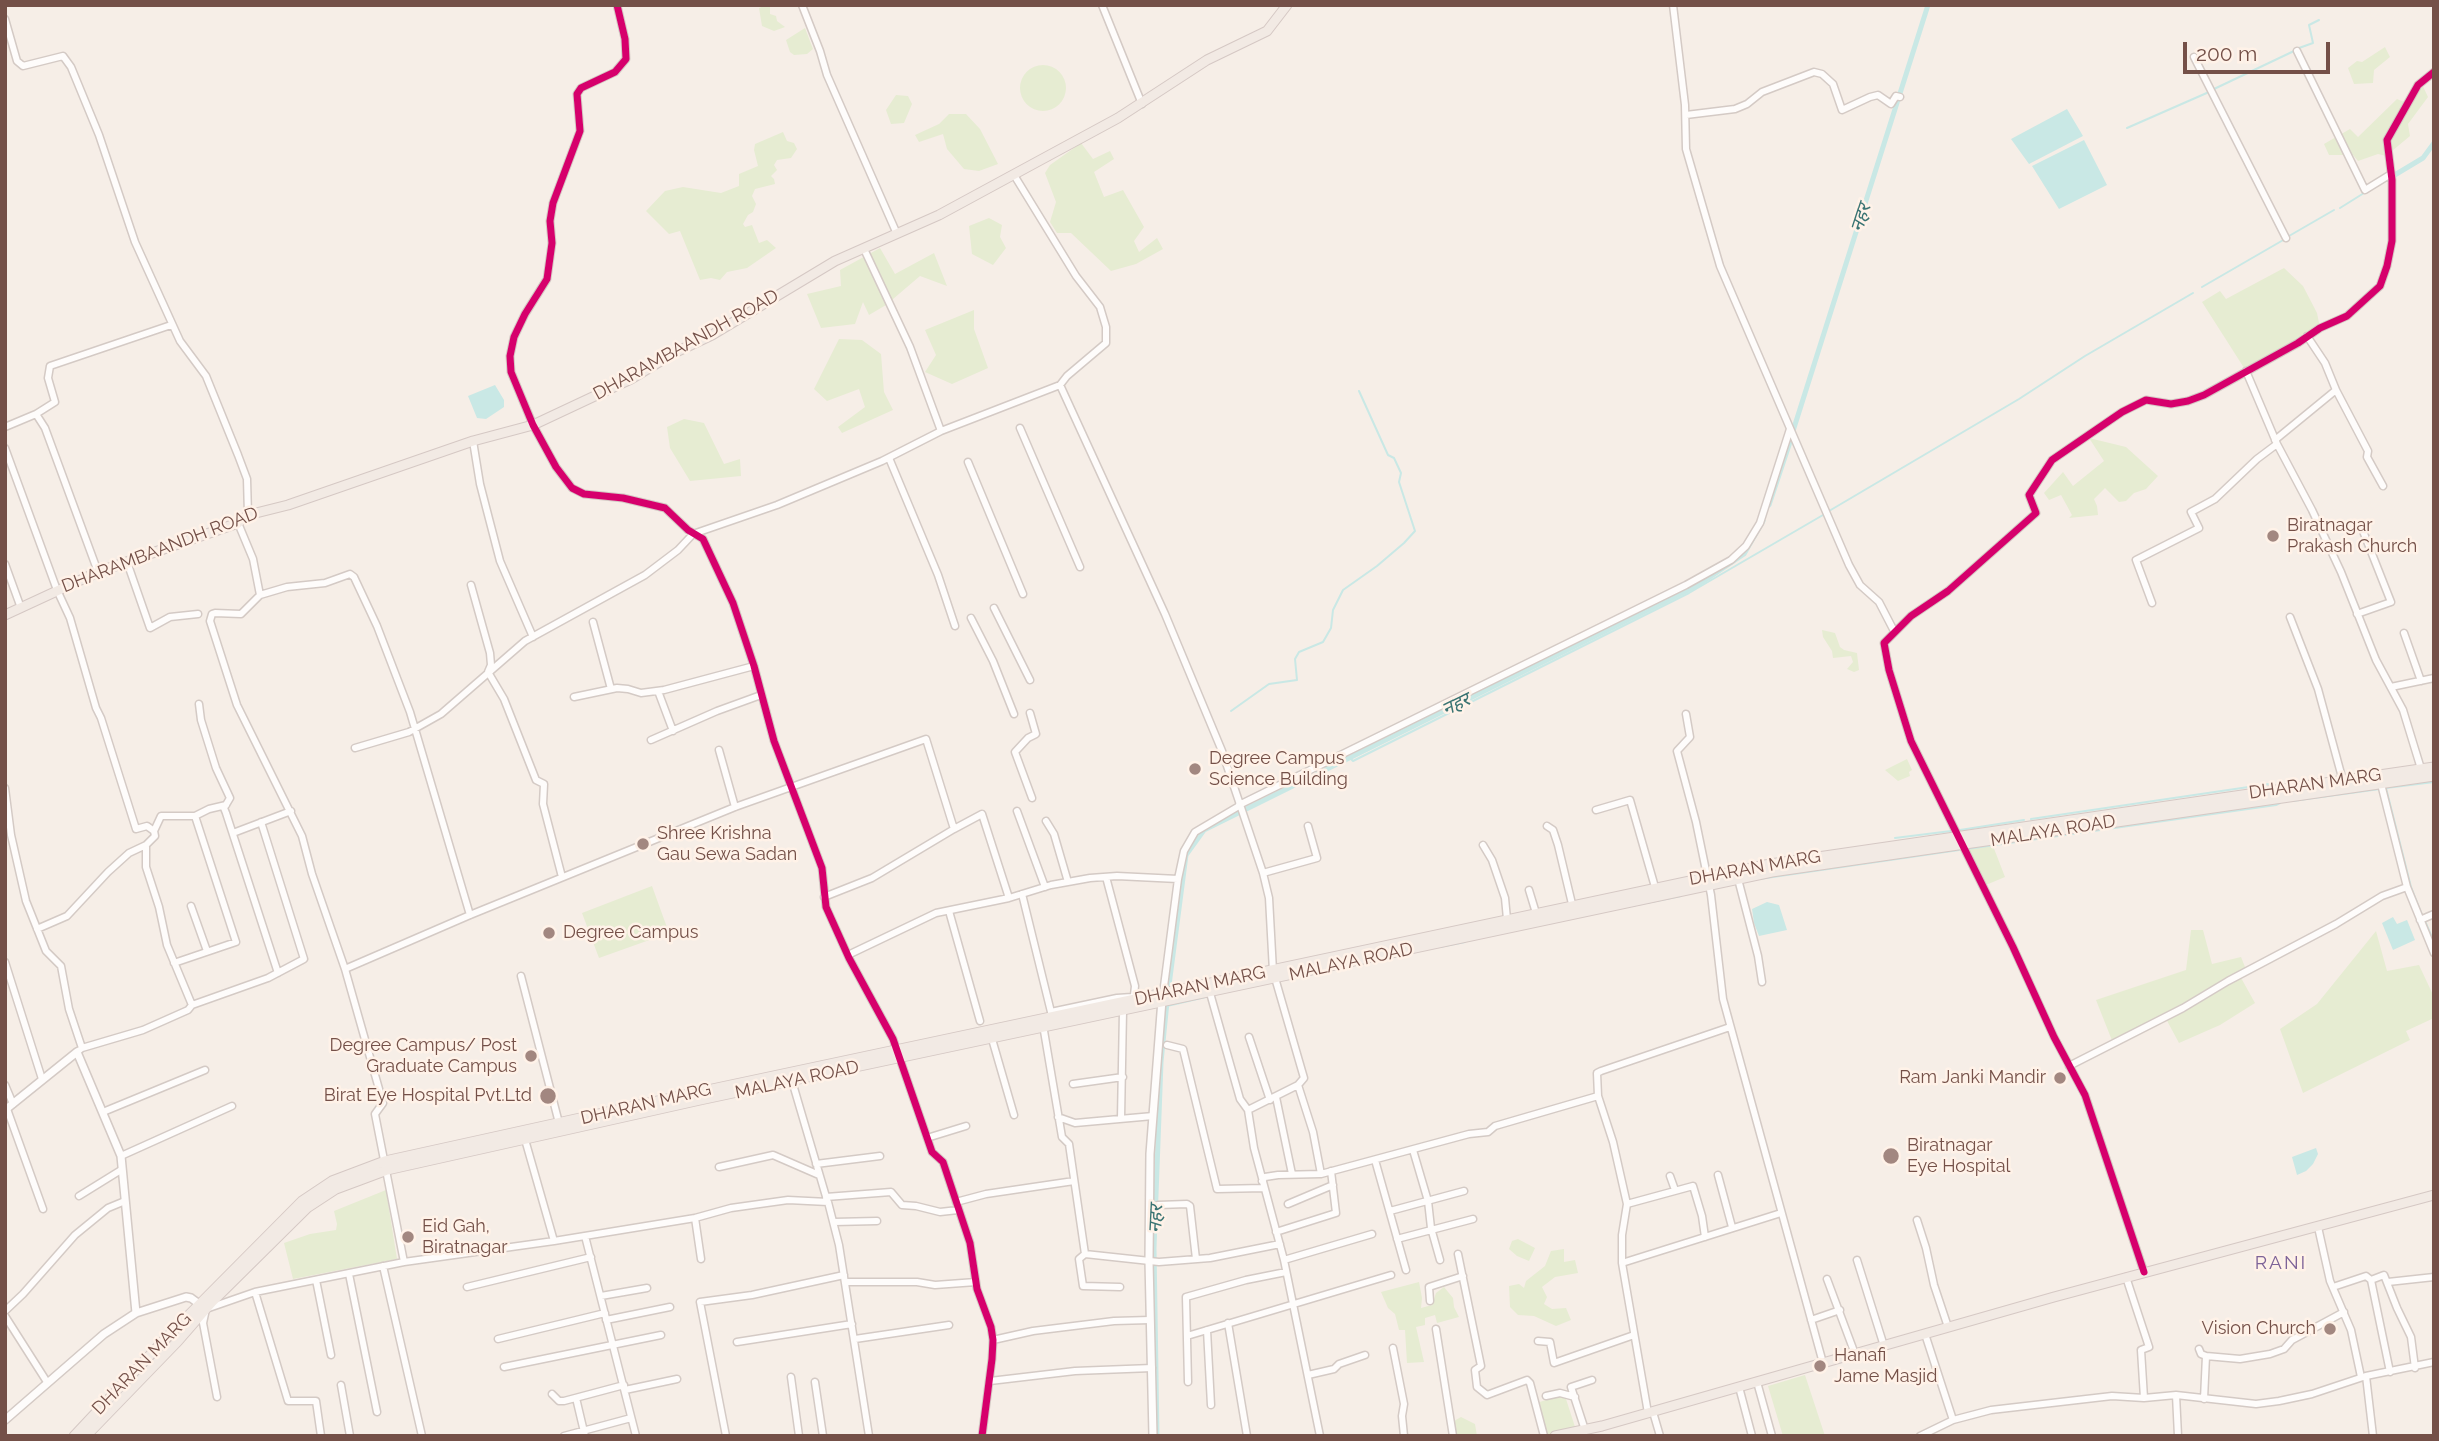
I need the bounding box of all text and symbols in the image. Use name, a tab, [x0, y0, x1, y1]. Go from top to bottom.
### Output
scale bar	[2187, 28, 2334, 72]
text: 200 m	[2196, 41, 2257, 66]
water label: नहर	[1846, 201, 1876, 235]
street label: DHARAMBAANDH ROAD	[590, 285, 782, 405]
street label: DHARAMBAANDH ROAD	[59, 503, 261, 597]
place label: Biratnagar Prakash Church	[2287, 515, 2417, 558]
marker: Biratnagar Prakash Church	[2265, 528, 2281, 544]
water label: नहर	[1438, 689, 1474, 721]
place label: Degree Campus Science Building	[1209, 748, 1348, 790]
marker: Degree Campus Science Building	[1187, 761, 1203, 777]
street label: DHARAN MARG	[2248, 764, 2382, 804]
street label: MALAYA ROAD	[1989, 810, 2117, 852]
place label: Shree Krishna Gau Sewa Sadan	[657, 823, 797, 866]
marker: Shree Krishna Gau Sewa Sadan	[635, 836, 651, 852]
street label: DHARAN MARG	[1688, 846, 1822, 890]
place label: Degree Campus	[563, 922, 699, 944]
marker: Degree Campus	[541, 925, 557, 941]
street label: MALAYA ROAD	[1287, 938, 1415, 986]
street label: DHARAN MARG	[1133, 962, 1267, 1010]
place label: Degree Campus/ Post Graduate Campus	[330, 1035, 517, 1078]
marker: Degree Campus/ Post Graduate Campus	[523, 1048, 539, 1064]
street label: MALAYA ROAD	[733, 1056, 861, 1104]
place label: Ram Janki Mandir	[1899, 1067, 2046, 1089]
marker: Ram Janki Mandir	[2052, 1070, 2068, 1086]
street label: DHARAN MARG	[579, 1078, 713, 1130]
place label: Birat Eye Hospital Pvt.Ltd	[324, 1085, 532, 1107]
marker: Birat Eye Hospital Pvt.Ltd	[538, 1086, 558, 1106]
place label: Biratnagar Eye Hospital	[1907, 1135, 2010, 1178]
marker: Biratnagar Eye Hospital	[1881, 1146, 1901, 1166]
water label: नहर	[1144, 1204, 1168, 1234]
place label: Eid Gah, Biratnagar	[422, 1216, 508, 1258]
marker: Eid Gah, Biratnagar	[400, 1229, 416, 1245]
district label: RANI	[2255, 1252, 2307, 1274]
street label: DHARAN MARG	[88, 1309, 196, 1419]
place label: Vision Church	[2202, 1318, 2316, 1340]
marker: Vision Church	[2322, 1321, 2338, 1337]
place label: Hanafi Jame Masjid	[1834, 1345, 1937, 1388]
marker: Hanafi Jame Masjid	[1812, 1358, 1828, 1374]

